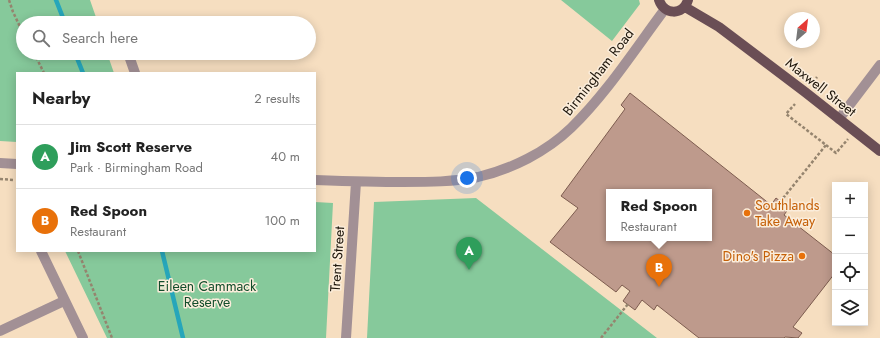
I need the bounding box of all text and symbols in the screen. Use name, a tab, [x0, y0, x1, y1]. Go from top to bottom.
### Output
north arrow	[784, 12, 820, 48]
search box	[16, 16, 316, 60]
street label: Birmingham Road	[558, 24, 638, 120]
icon: search	[30, 27, 52, 49]
text: Search here	[62, 27, 138, 49]
street label: Maxwell Street	[781, 53, 861, 121]
text: Nearby	[32, 86, 90, 110]
text: 2 results	[254, 89, 300, 108]
text: Jim Scott Reserve	[70, 136, 192, 158]
text: A	[40, 147, 50, 166]
text: 40 m	[271, 147, 300, 166]
text: Park · Birmingham Road	[70, 158, 203, 177]
your location	[457, 168, 477, 188]
map controls	[832, 182, 868, 326]
button: +	[832, 182, 868, 218]
popup	[606, 189, 712, 241]
text: Red Spoon	[620, 195, 698, 217]
place label: Southlands Take Away	[755, 195, 820, 231]
text: Red Spoon	[70, 200, 147, 222]
marker: Southlands Take Away	[742, 208, 752, 218]
text: B	[41, 211, 49, 230]
text: 100 m	[265, 211, 300, 230]
text: Restaurant	[620, 217, 677, 236]
button: −	[832, 218, 868, 254]
text: Restaurant	[70, 222, 126, 241]
street label: Trent Street	[325, 225, 349, 292]
pin: A	[456, 237, 482, 270]
place label: Dino's Pizza	[722, 246, 794, 266]
marker: Dino's Pizza	[797, 251, 807, 261]
pin: B	[646, 254, 672, 287]
button: locate	[832, 254, 868, 290]
park label: Eileen Cammack Reserve	[158, 276, 257, 312]
button: layers	[832, 290, 868, 326]

